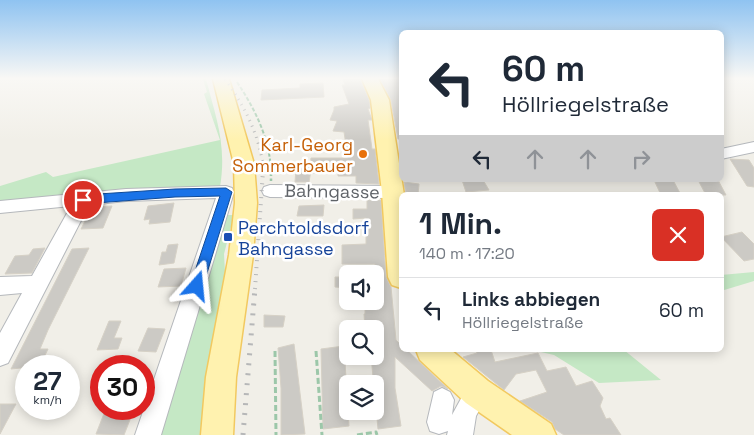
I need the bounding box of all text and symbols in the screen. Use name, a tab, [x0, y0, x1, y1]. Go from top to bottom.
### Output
text: 60 m	[502, 47, 585, 91]
icon: left	[419, 50, 484, 115]
text: Höllriegelstraße	[502, 90, 669, 118]
place label: Karl-Georg Sommerbauer	[232, 133, 353, 177]
icon: left	[468, 145, 496, 173]
icon: ahead	[521, 145, 549, 173]
icon: ahead	[574, 145, 602, 173]
icon: right	[627, 145, 655, 173]
marker: Karl-Georg Sommerbauer	[357, 148, 369, 160]
pin	[62, 179, 104, 221]
street label: Bahngasse	[284, 179, 380, 203]
icon: arrive	[69, 186, 97, 214]
text: 1 Min.	[419, 204, 502, 243]
button: close	[652, 209, 704, 261]
place label: Perchtoldsdorf Bahngasse	[238, 216, 369, 260]
marker: Perchtoldsdorf Bahngasse	[222, 231, 234, 243]
text: 140 m · 17:20	[419, 243, 515, 264]
position arrow	[170, 259, 222, 311]
map controls	[339, 265, 384, 420]
button: sound	[339, 265, 384, 310]
text: Links abbiegen	[462, 287, 600, 312]
icon: left	[419, 296, 447, 324]
text: 60 m	[659, 298, 704, 323]
text: Höllriegelstraße	[462, 312, 583, 333]
button: search	[339, 320, 384, 365]
speed limit sign: 30	[90, 355, 155, 420]
text: 27	[33, 365, 62, 397]
button: layers	[339, 375, 384, 420]
text: km/h	[33, 392, 62, 408]

